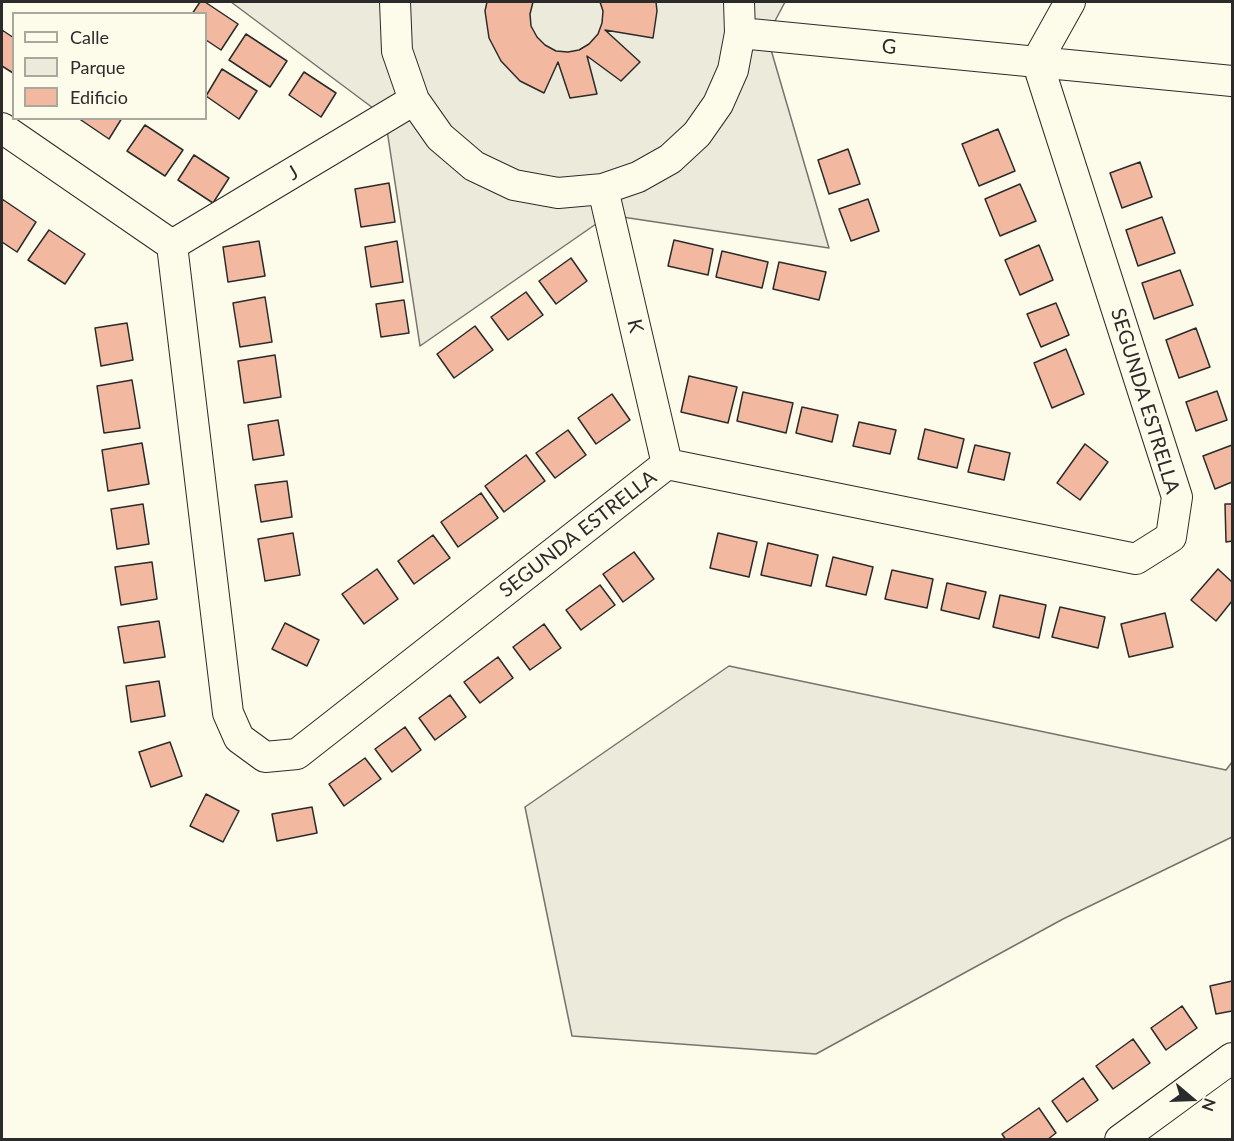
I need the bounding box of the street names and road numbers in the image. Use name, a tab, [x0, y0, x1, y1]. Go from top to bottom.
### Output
street label: G	[881, 34, 897, 60]
street label: J	[283, 161, 303, 185]
street label: SEGUNDA ESTRELLA	[1105, 305, 1185, 497]
street label: K	[622, 317, 648, 335]
street label: SEGUNDA ESTRELLA	[495, 465, 661, 603]

